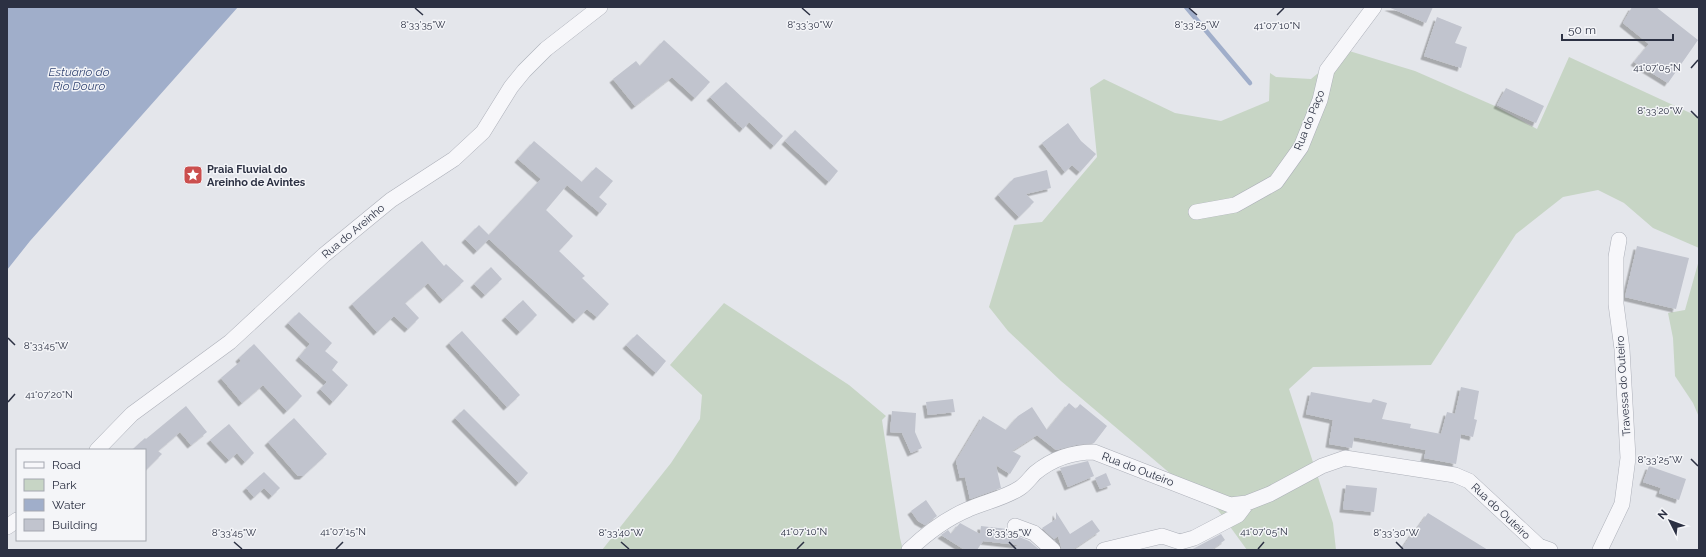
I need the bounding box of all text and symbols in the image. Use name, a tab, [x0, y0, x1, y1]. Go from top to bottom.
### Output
scale bar	[1562, 16, 1673, 42]
text: 8°33'35"W	[400, 19, 446, 30]
text: 8°33'30"W	[787, 19, 833, 30]
text: 8°33'25"W	[1174, 19, 1220, 30]
text: 41°07'10"N	[1254, 20, 1300, 31]
text: 50 m	[1568, 23, 1596, 37]
text: 41°07'05"N	[1633, 62, 1681, 73]
water label: Estuário do Rio Douro	[48, 65, 110, 93]
street label: Rua do Paço	[1291, 88, 1328, 152]
text: 8°33'20"W	[1637, 105, 1683, 116]
place label: Praia Fluvial do Areinho de Avintes	[207, 163, 306, 189]
place icon: Praia Fluvial do Areinho de Avintes	[182, 164, 204, 186]
street label: Rua do Areinho	[319, 201, 388, 261]
street label: Travessa do Outeiro	[1613, 335, 1633, 437]
text: 8°33'45"W	[24, 340, 69, 351]
text: 41°07'20"N	[25, 389, 73, 400]
legend	[16, 449, 146, 541]
street label: Rua do Outeiro	[1100, 450, 1176, 489]
text: 8°33'25"W	[1637, 454, 1683, 465]
text: Road	[52, 458, 81, 472]
text: Park	[52, 478, 77, 492]
street label: Rua do Outeiro	[1468, 481, 1533, 542]
text: Water	[52, 498, 86, 512]
north arrow	[1650, 501, 1690, 541]
text: N	[1655, 507, 1671, 522]
text: Building	[52, 518, 98, 532]
text: 41°07'15"N	[320, 526, 366, 537]
text: 41°07'10"N	[781, 526, 827, 537]
text: 41°07'05"N	[1240, 526, 1288, 537]
text: 8°33'45"W	[212, 527, 257, 538]
text: 8°33'40"W	[598, 527, 644, 538]
text: 8°33'35"W	[986, 527, 1032, 538]
text: 8°33'30"W	[1373, 527, 1419, 538]

